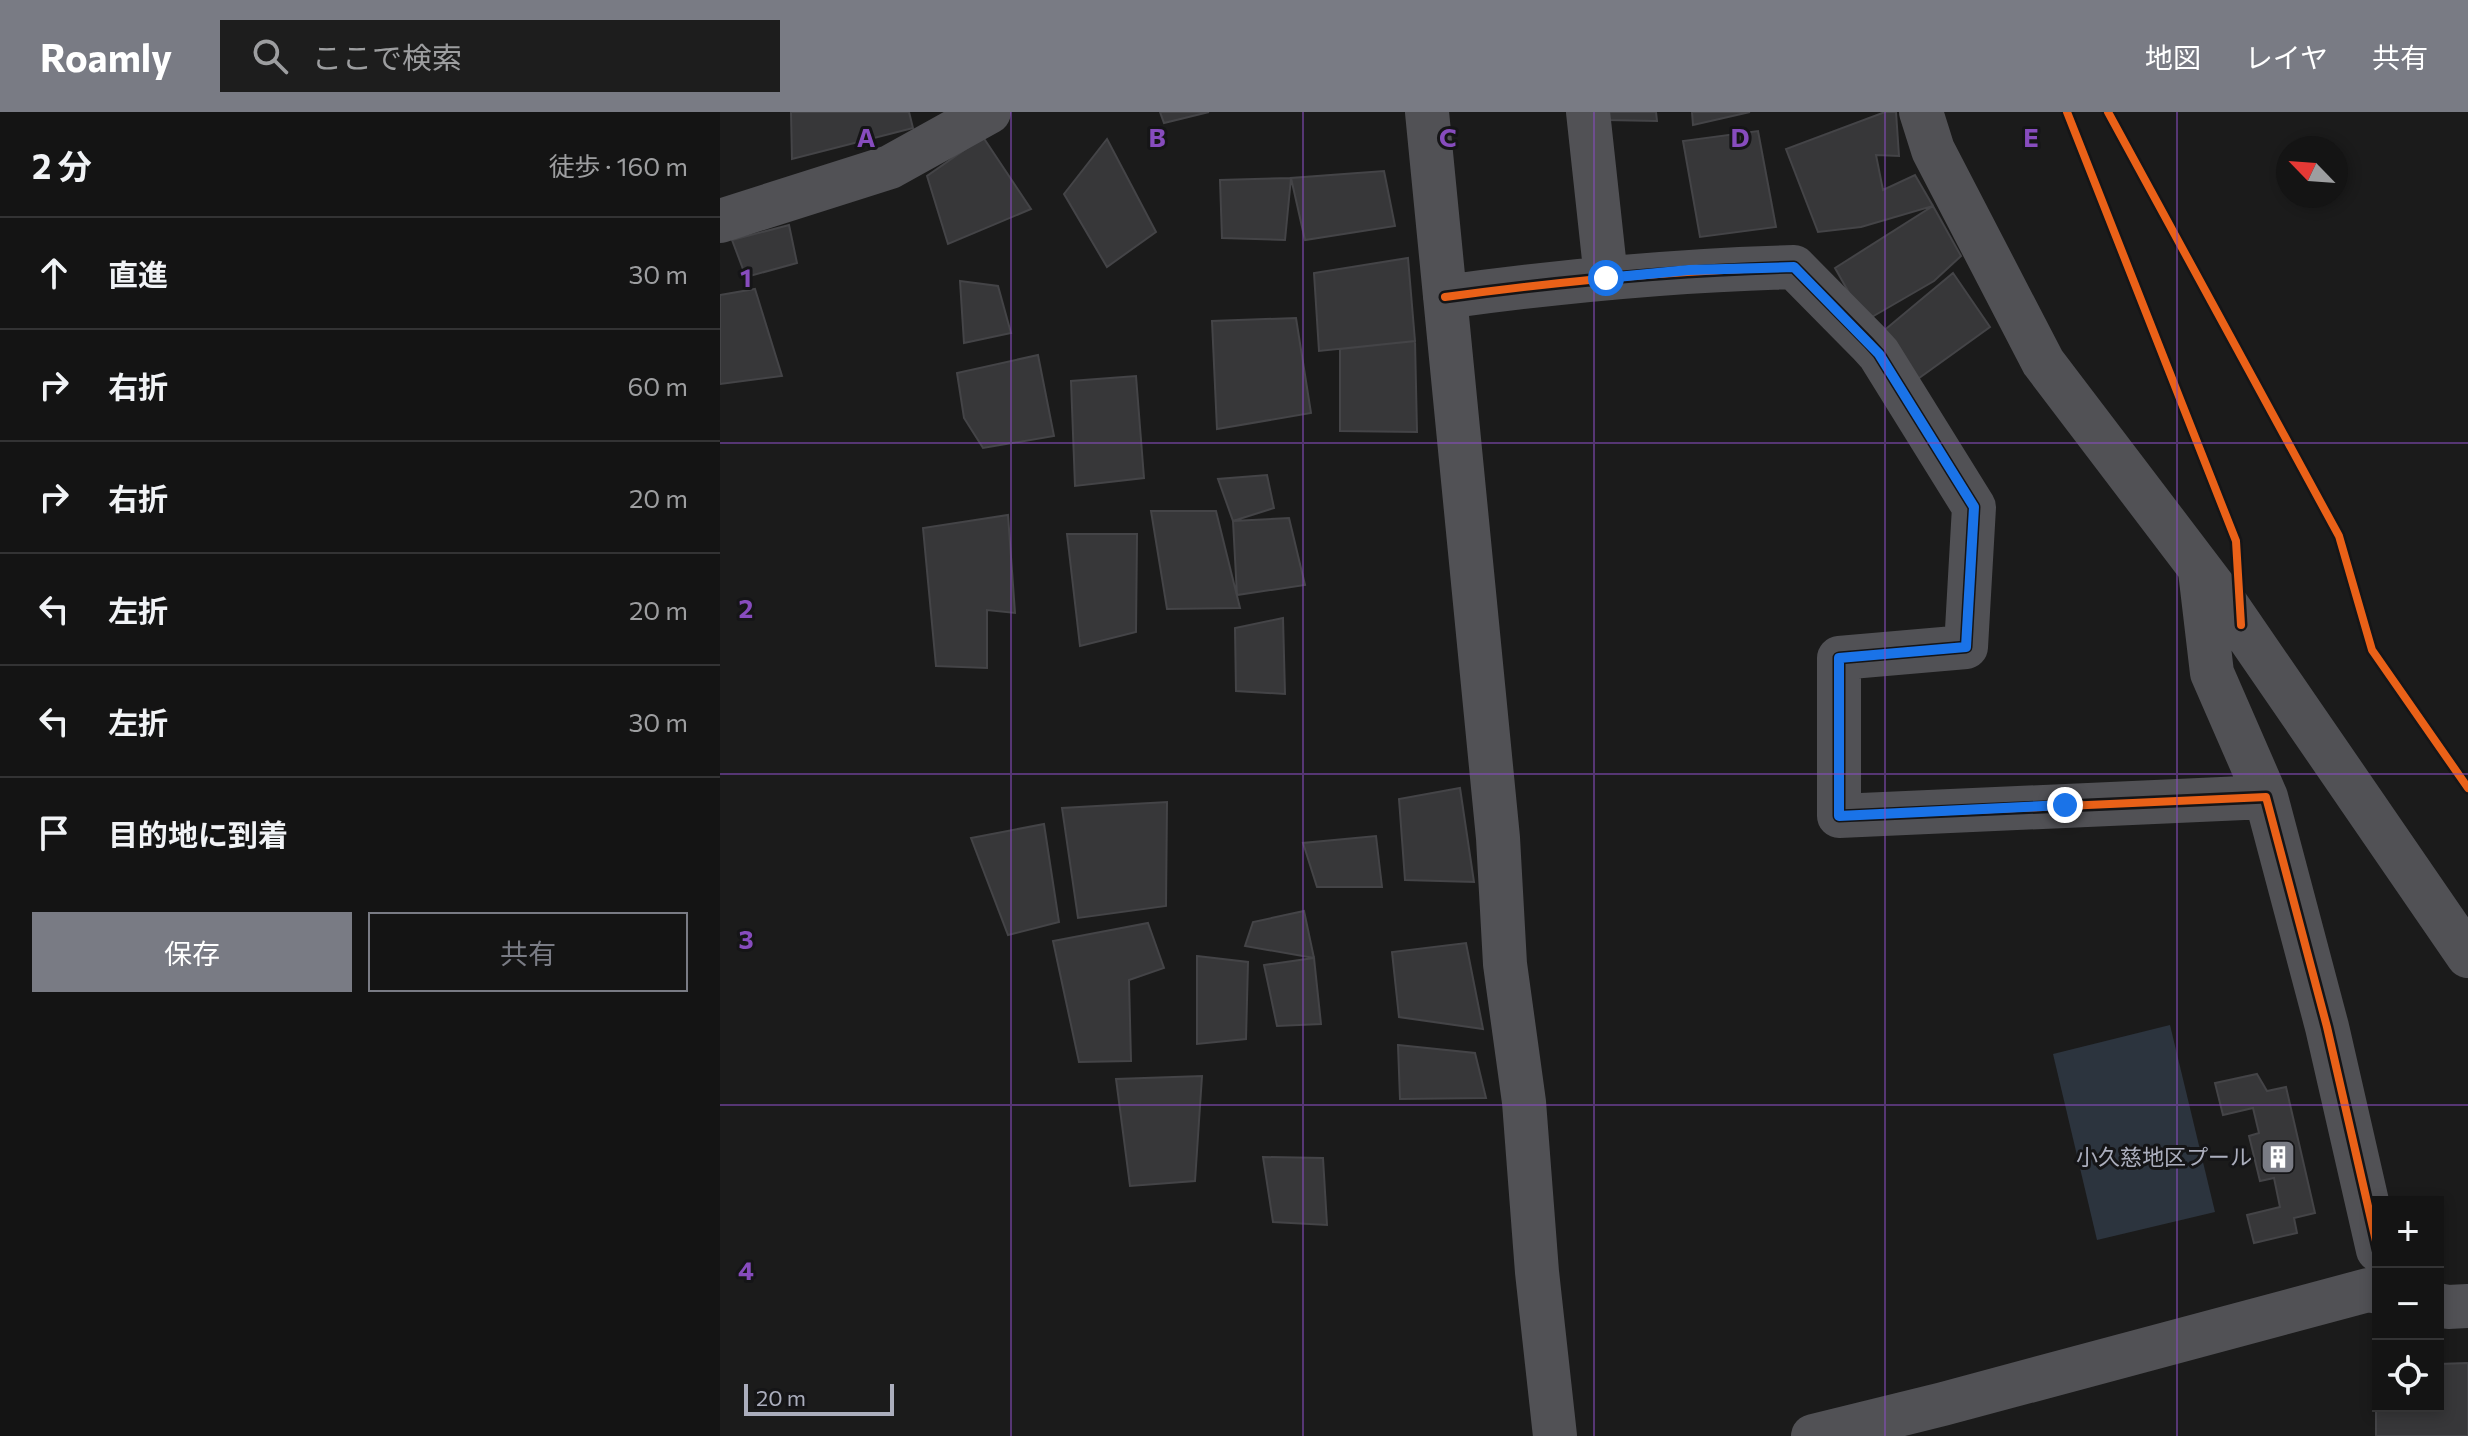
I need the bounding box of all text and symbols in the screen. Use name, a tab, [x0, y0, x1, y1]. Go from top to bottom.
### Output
search box	[220, 20, 780, 92]
text: Roamly	[40, 33, 172, 80]
icon: search	[248, 34, 292, 78]
text: ここで検索	[312, 38, 462, 75]
text: 地図	[2145, 40, 2201, 74]
text: レイヤ	[2245, 40, 2328, 74]
text: 共有	[2372, 40, 2428, 74]
text: A	[857, 121, 876, 152]
text: B	[1148, 121, 1166, 152]
text: C	[1439, 121, 1457, 152]
text: D	[1730, 121, 1750, 152]
text: E	[2023, 121, 2039, 152]
north arrow	[2276, 136, 2348, 208]
text: 2 分	[32, 144, 92, 186]
text: 徒歩 · 160 m	[548, 150, 688, 181]
icon: ahead	[32, 251, 76, 295]
text: 直進	[108, 255, 168, 292]
text: 30 m	[629, 258, 688, 289]
route start	[1588, 260, 1624, 296]
text: 1	[740, 261, 752, 292]
icon: right	[32, 363, 76, 407]
text: 右折	[108, 367, 168, 404]
text: 60 m	[628, 370, 688, 401]
icon: right	[32, 475, 76, 519]
text: 右折	[108, 479, 168, 516]
text: 20 m	[629, 482, 688, 513]
icon: left	[32, 587, 76, 631]
text: 左折	[108, 591, 168, 628]
text: 2	[739, 592, 753, 623]
text: 20 m	[629, 594, 688, 625]
icon: left	[32, 699, 76, 743]
text: 左折	[108, 703, 168, 740]
text: 30 m	[629, 706, 688, 737]
route end	[2047, 787, 2083, 823]
icon: arrive	[32, 811, 76, 855]
text: 目的地に到着	[108, 815, 288, 852]
button: 保存	[32, 912, 352, 992]
button: 共有	[368, 912, 688, 992]
text: 3	[738, 923, 754, 954]
building icon: 小久慈地区プール	[2259, 1138, 2297, 1176]
place label: 小久慈地区プール	[2076, 1143, 2252, 1170]
map controls	[2372, 1196, 2444, 1412]
button: +	[2372, 1196, 2444, 1268]
text: 4	[738, 1254, 754, 1285]
button: −	[2372, 1268, 2444, 1340]
button: locate	[2372, 1340, 2444, 1412]
scale bar	[744, 1380, 894, 1416]
text: 20 m	[756, 1384, 806, 1411]

